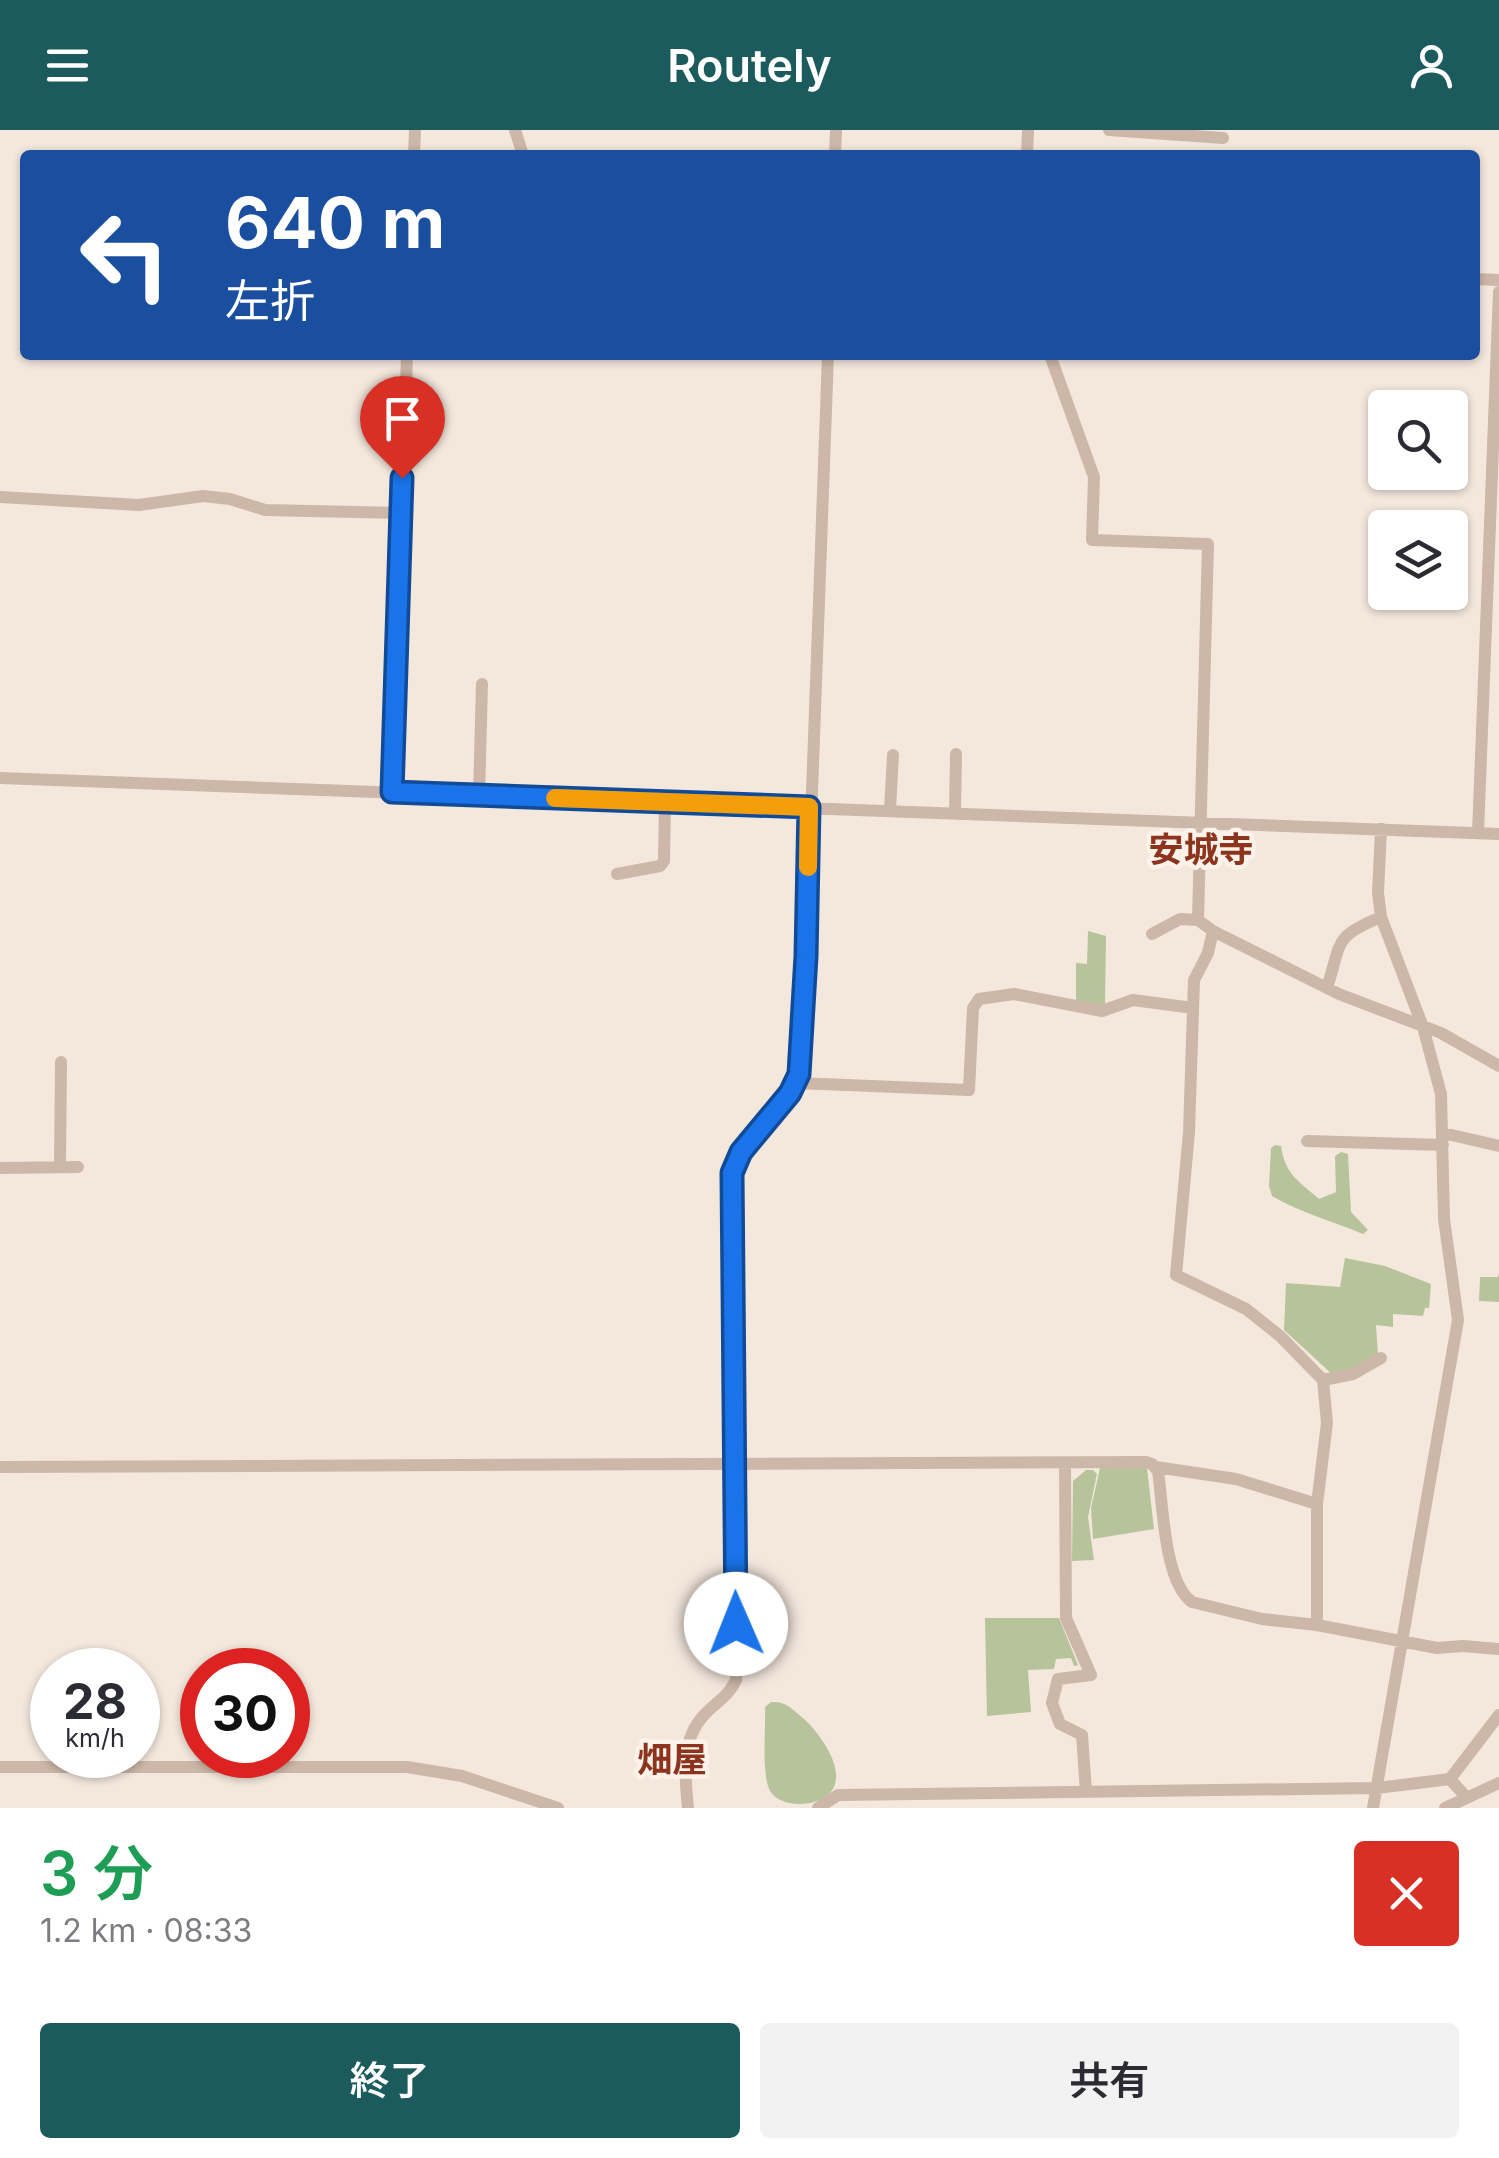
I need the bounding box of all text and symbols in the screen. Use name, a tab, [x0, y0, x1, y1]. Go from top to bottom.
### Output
icon: menu	[40, 38, 95, 93]
text: Routely	[667, 38, 832, 93]
icon: person	[1404, 38, 1459, 93]
text: 640 m	[225, 180, 445, 265]
icon: left	[60, 190, 190, 320]
text: 左折	[225, 273, 315, 328]
pin	[360, 376, 445, 479]
map controls	[1368, 390, 1468, 610]
button: search	[1368, 390, 1468, 490]
icon: arrive	[375, 391, 430, 446]
button: layers	[1368, 510, 1468, 610]
district label: 安城寺	[1148, 828, 1254, 870]
position arrow	[684, 1572, 788, 1676]
speed limit sign: 30	[180, 1648, 310, 1778]
text: 28	[63, 1671, 127, 1731]
text: km/h	[65, 1723, 125, 1753]
district label: 畑屋	[637, 1738, 707, 1780]
text: 3 分	[40, 1837, 153, 1909]
button: close	[1354, 1841, 1459, 1946]
text: 1.2 km · 08:33	[40, 1911, 252, 1950]
button: 終了	[40, 2023, 740, 2138]
button: 共有	[760, 2023, 1459, 2138]

